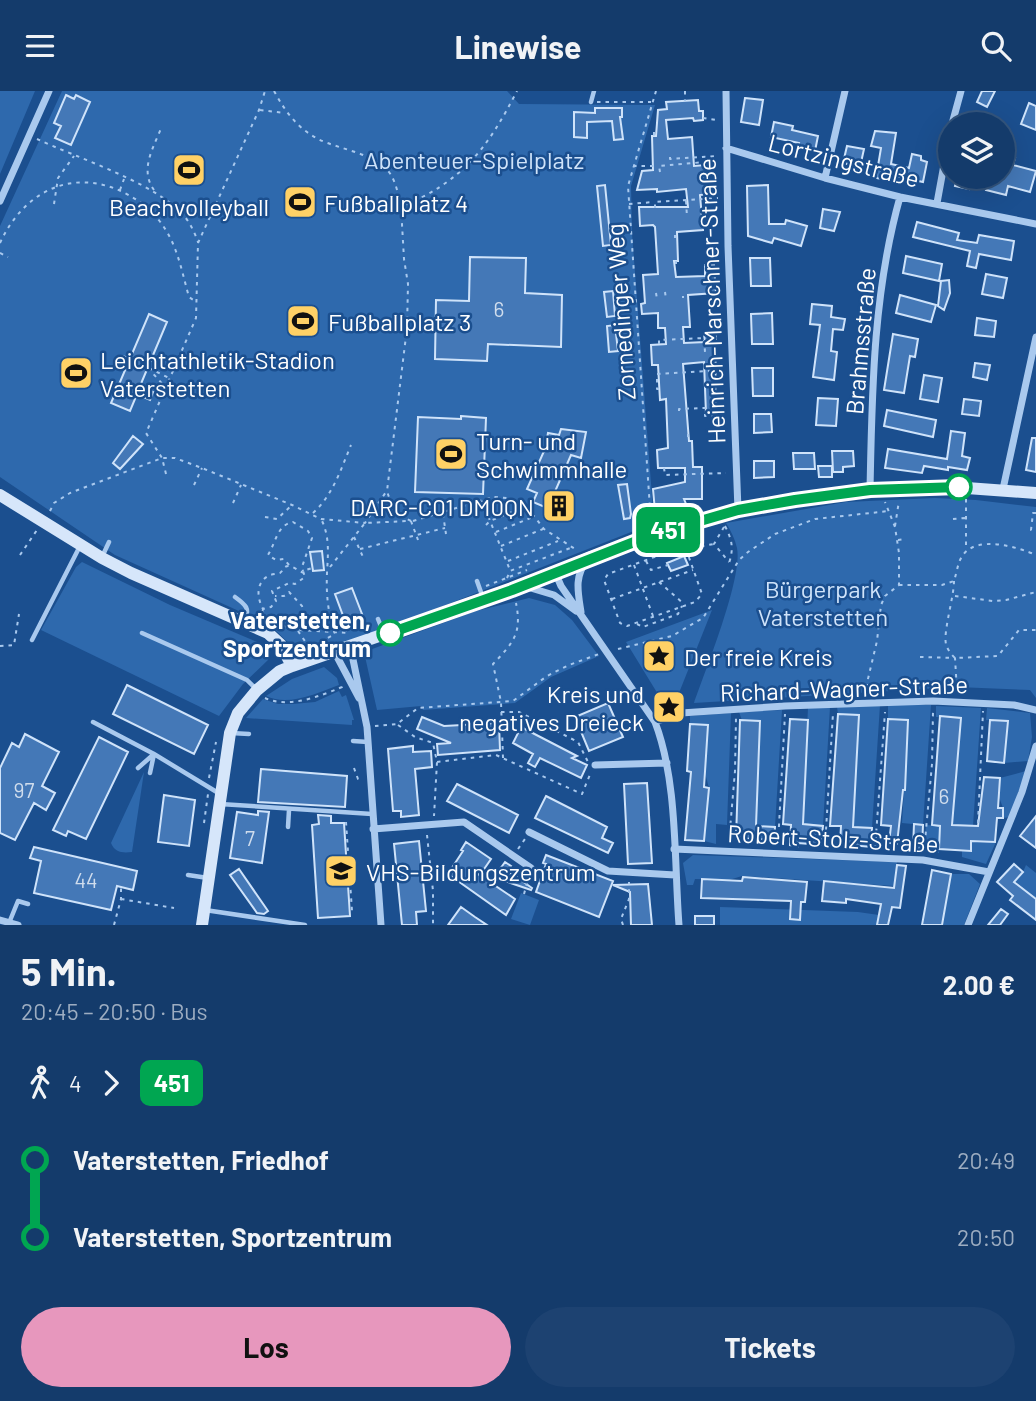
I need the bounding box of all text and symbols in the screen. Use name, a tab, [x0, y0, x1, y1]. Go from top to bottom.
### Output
icon: menu	[21, 27, 59, 65]
text: Linewise	[454, 27, 582, 65]
icon: search	[977, 27, 1015, 65]
map controls	[938, 112, 1015, 189]
button: layers	[938, 112, 1015, 189]
street label: Lortzingstraße	[766, 127, 922, 193]
park label: Abenteuer-Spielplatz	[364, 145, 584, 174]
sports icon: Beachvolleyball	[170, 151, 208, 189]
street label: Heinrich-Marschner-Straße	[692, 158, 730, 444]
sports icon: Fußballplatz 4	[281, 183, 319, 221]
place label: Fußballplatz 4	[324, 188, 468, 217]
place label: Beachvolleyball	[109, 192, 269, 221]
street label: Zornedinger Weg	[599, 222, 641, 402]
street label: Brahmsstraße	[839, 266, 881, 416]
house number: 6	[494, 296, 504, 321]
sports icon: Fußballplatz 3	[284, 302, 322, 340]
place label: Fußballplatz 3	[328, 307, 471, 336]
place label: Leichtathletik-Stadion Vaterstetten	[100, 345, 335, 402]
sports icon: Leichtathletik-Stadion Vaterstetten	[57, 354, 95, 392]
place label: Turn- und Schwimmhalle	[476, 426, 627, 483]
sports icon: Turn- und Schwimmhalle	[432, 435, 470, 473]
unlabelled marker	[946, 474, 972, 500]
building icon: DARC-C01 DM0QN	[540, 487, 578, 525]
place label: DARC-C01 DM0QN	[350, 492, 534, 521]
line badge: 451	[628, 507, 708, 553]
text: 451	[650, 515, 686, 544]
park label: Bürgerpark Vaterstetten	[758, 574, 888, 631]
place label: Vaterstetten, Sportzentrum	[223, 605, 371, 662]
marker: Vaterstetten, Sportzentrum	[377, 620, 403, 646]
place icon: Der freie Kreis	[640, 637, 678, 675]
place label: Der freie Kreis	[684, 642, 833, 671]
street label: Richard-Wagner-Straße	[719, 669, 969, 707]
place label: Kreis und negatives Dreieck	[459, 679, 644, 736]
place icon: Kreis und negatives Dreieck	[650, 688, 688, 726]
house number: 97	[14, 777, 35, 802]
house number: 6	[939, 783, 949, 808]
street label: Robert-Stolz-Straße	[727, 818, 939, 858]
house number: 7	[245, 825, 255, 850]
school or university icon: VHS-Bildungszentrum	[322, 852, 360, 890]
place label: VHS-Bildungszentrum	[366, 857, 596, 886]
house number: 44	[74, 867, 98, 892]
text: 5 Min.	[21, 948, 117, 994]
text: 2.00 €	[943, 969, 1015, 1000]
text: 20:45 – 20:50 · Bus	[21, 997, 208, 1025]
icon: walk	[21, 1064, 59, 1102]
icon: forward	[92, 1064, 130, 1102]
text: 451	[154, 1068, 189, 1097]
text: 4	[69, 1069, 82, 1097]
text: Vaterstetten, Friedhof	[73, 1144, 329, 1175]
text: 20:49	[957, 1146, 1015, 1174]
text: Vaterstetten, Sportzentrum	[73, 1221, 392, 1252]
text: 20:50	[957, 1223, 1015, 1251]
button: Los	[21, 1307, 511, 1387]
button: Tickets	[525, 1307, 1015, 1387]

